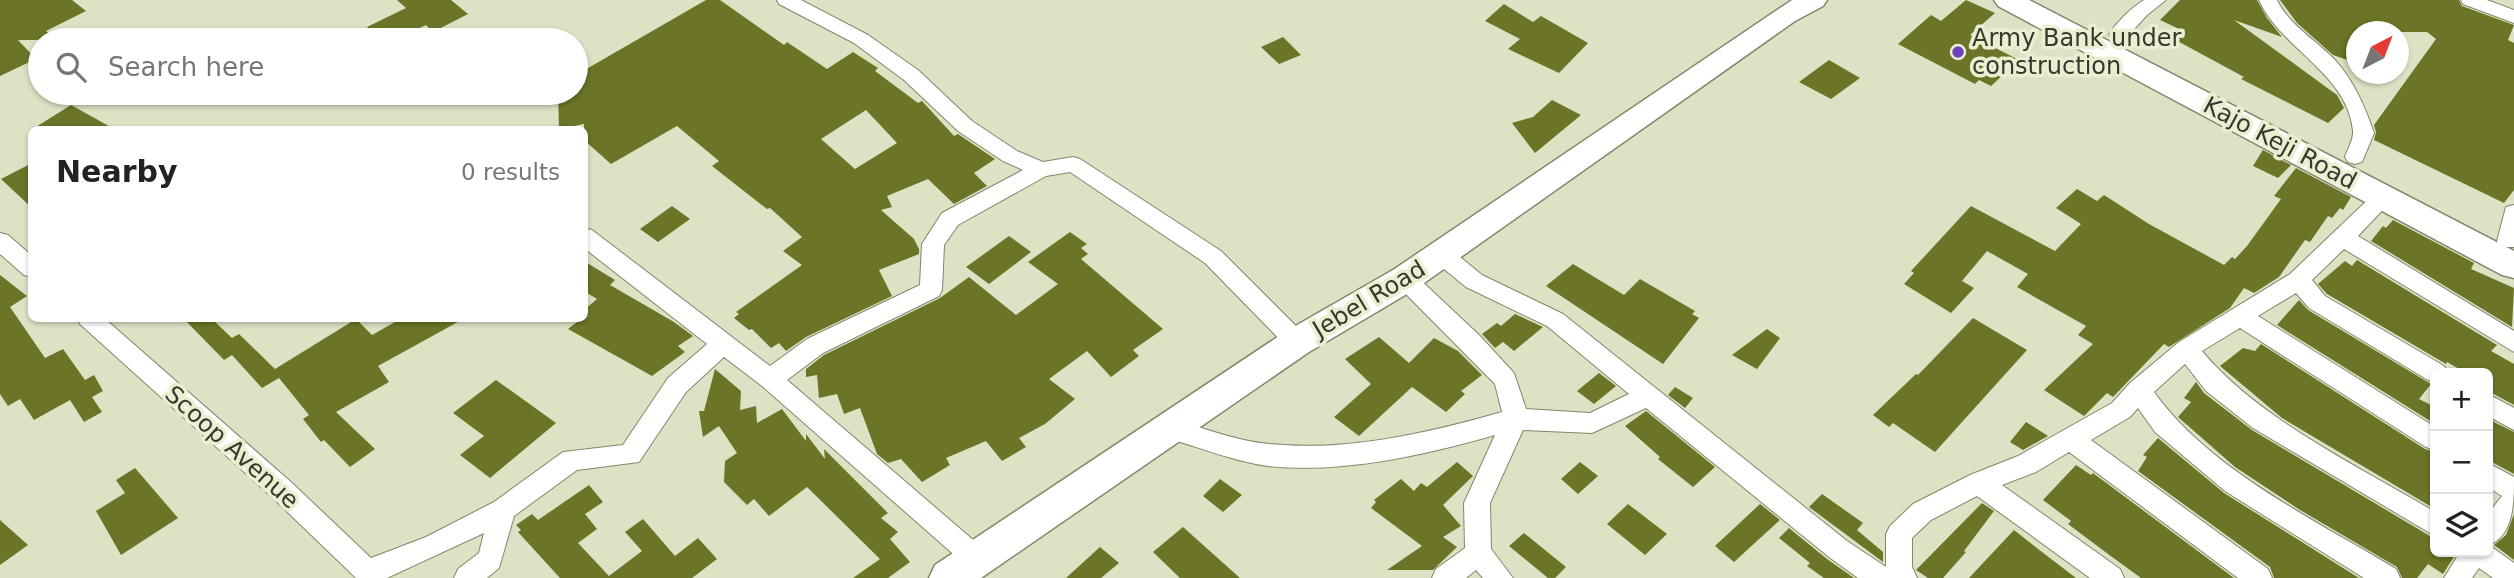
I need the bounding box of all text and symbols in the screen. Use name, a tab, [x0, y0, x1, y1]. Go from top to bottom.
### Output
north arrow	[2346, 21, 2409, 84]
place label: Army Bank under construction	[1972, 24, 2181, 80]
search box	[28, 28, 588, 105]
marker: Army Bank under construction	[1950, 44, 1966, 60]
icon: search	[52, 48, 90, 86]
text: Search here	[108, 52, 264, 82]
street label: Kajo Keji Road	[2199, 91, 2361, 195]
text: Nearby	[56, 154, 178, 189]
text: 0 results	[461, 159, 560, 185]
street label: Jebel Road	[1306, 254, 1430, 345]
map controls	[2430, 368, 2493, 557]
button: +	[2430, 368, 2493, 431]
street label: Scoop Avenue	[160, 380, 304, 514]
button: −	[2430, 431, 2493, 494]
button: layers	[2430, 494, 2493, 557]

